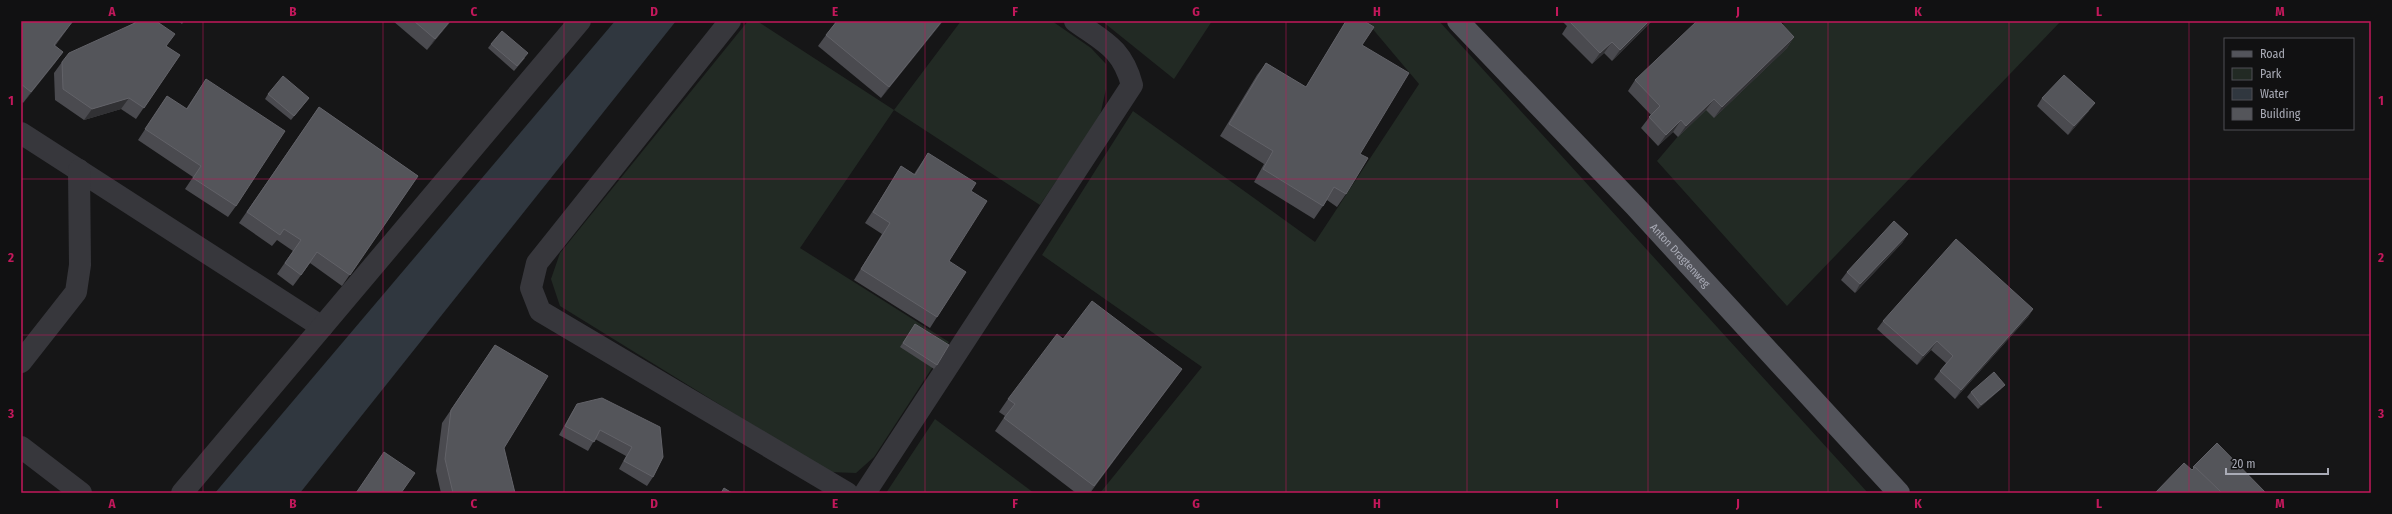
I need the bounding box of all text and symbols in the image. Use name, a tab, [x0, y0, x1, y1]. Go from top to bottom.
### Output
text: A	[107, 4, 116, 19]
text: B	[289, 4, 297, 19]
text: C	[471, 4, 478, 19]
text: D	[650, 4, 658, 19]
text: E	[832, 4, 838, 19]
text: F	[1012, 4, 1018, 19]
text: G	[1192, 4, 1200, 19]
text: H	[1373, 4, 1381, 19]
text: I	[1555, 4, 1559, 19]
text: J	[1735, 4, 1740, 19]
text: K	[1914, 4, 1922, 19]
text: L	[2096, 4, 2102, 19]
text: M	[2275, 4, 2285, 19]
legend	[2224, 38, 2354, 130]
text: Road	[2260, 47, 2285, 61]
text: Park	[2260, 67, 2282, 81]
text: Water	[2260, 87, 2289, 101]
text: 1	[8, 93, 14, 108]
text: 1	[2378, 93, 2384, 108]
text: Building	[2260, 107, 2301, 121]
street label: Anton Dragtenweg	[1647, 221, 1713, 291]
text: 2	[7, 250, 14, 265]
text: 2	[2377, 250, 2384, 265]
text: 3	[7, 406, 14, 421]
text: 3	[2377, 406, 2384, 421]
scale bar	[2226, 450, 2328, 476]
text: 20 m	[2232, 457, 2256, 471]
text: A	[107, 496, 116, 511]
text: B	[289, 496, 297, 511]
text: C	[471, 496, 478, 511]
text: D	[650, 496, 658, 511]
text: E	[832, 496, 838, 511]
text: F	[1012, 496, 1018, 511]
text: G	[1192, 496, 1200, 511]
text: H	[1373, 496, 1381, 511]
text: I	[1555, 496, 1559, 511]
text: J	[1735, 496, 1740, 511]
text: K	[1914, 496, 1922, 511]
text: L	[2096, 496, 2102, 511]
text: M	[2275, 496, 2285, 511]

